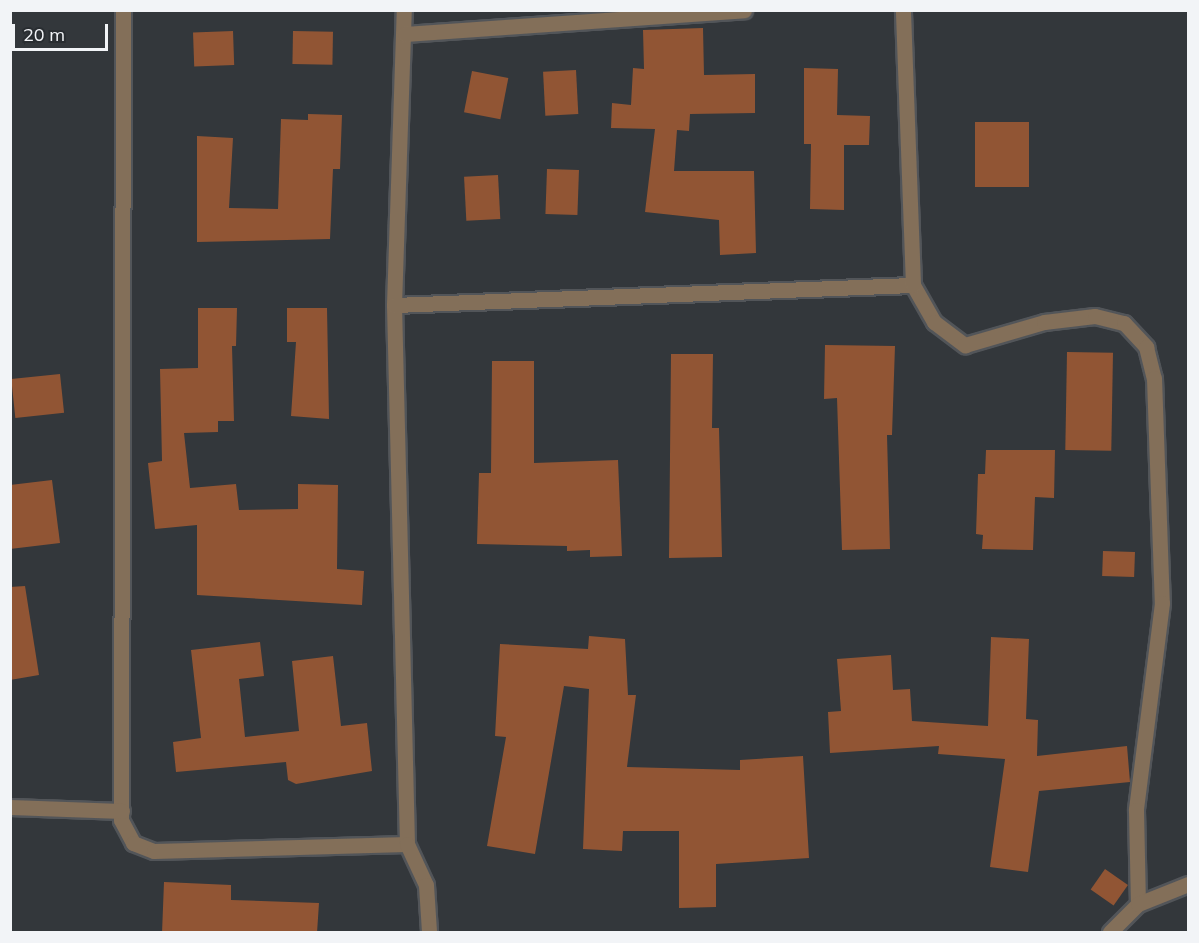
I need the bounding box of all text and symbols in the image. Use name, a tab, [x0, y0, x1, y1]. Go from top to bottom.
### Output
scale bar	[15, 12, 111, 50]
text: 20 m	[23, 23, 65, 46]

